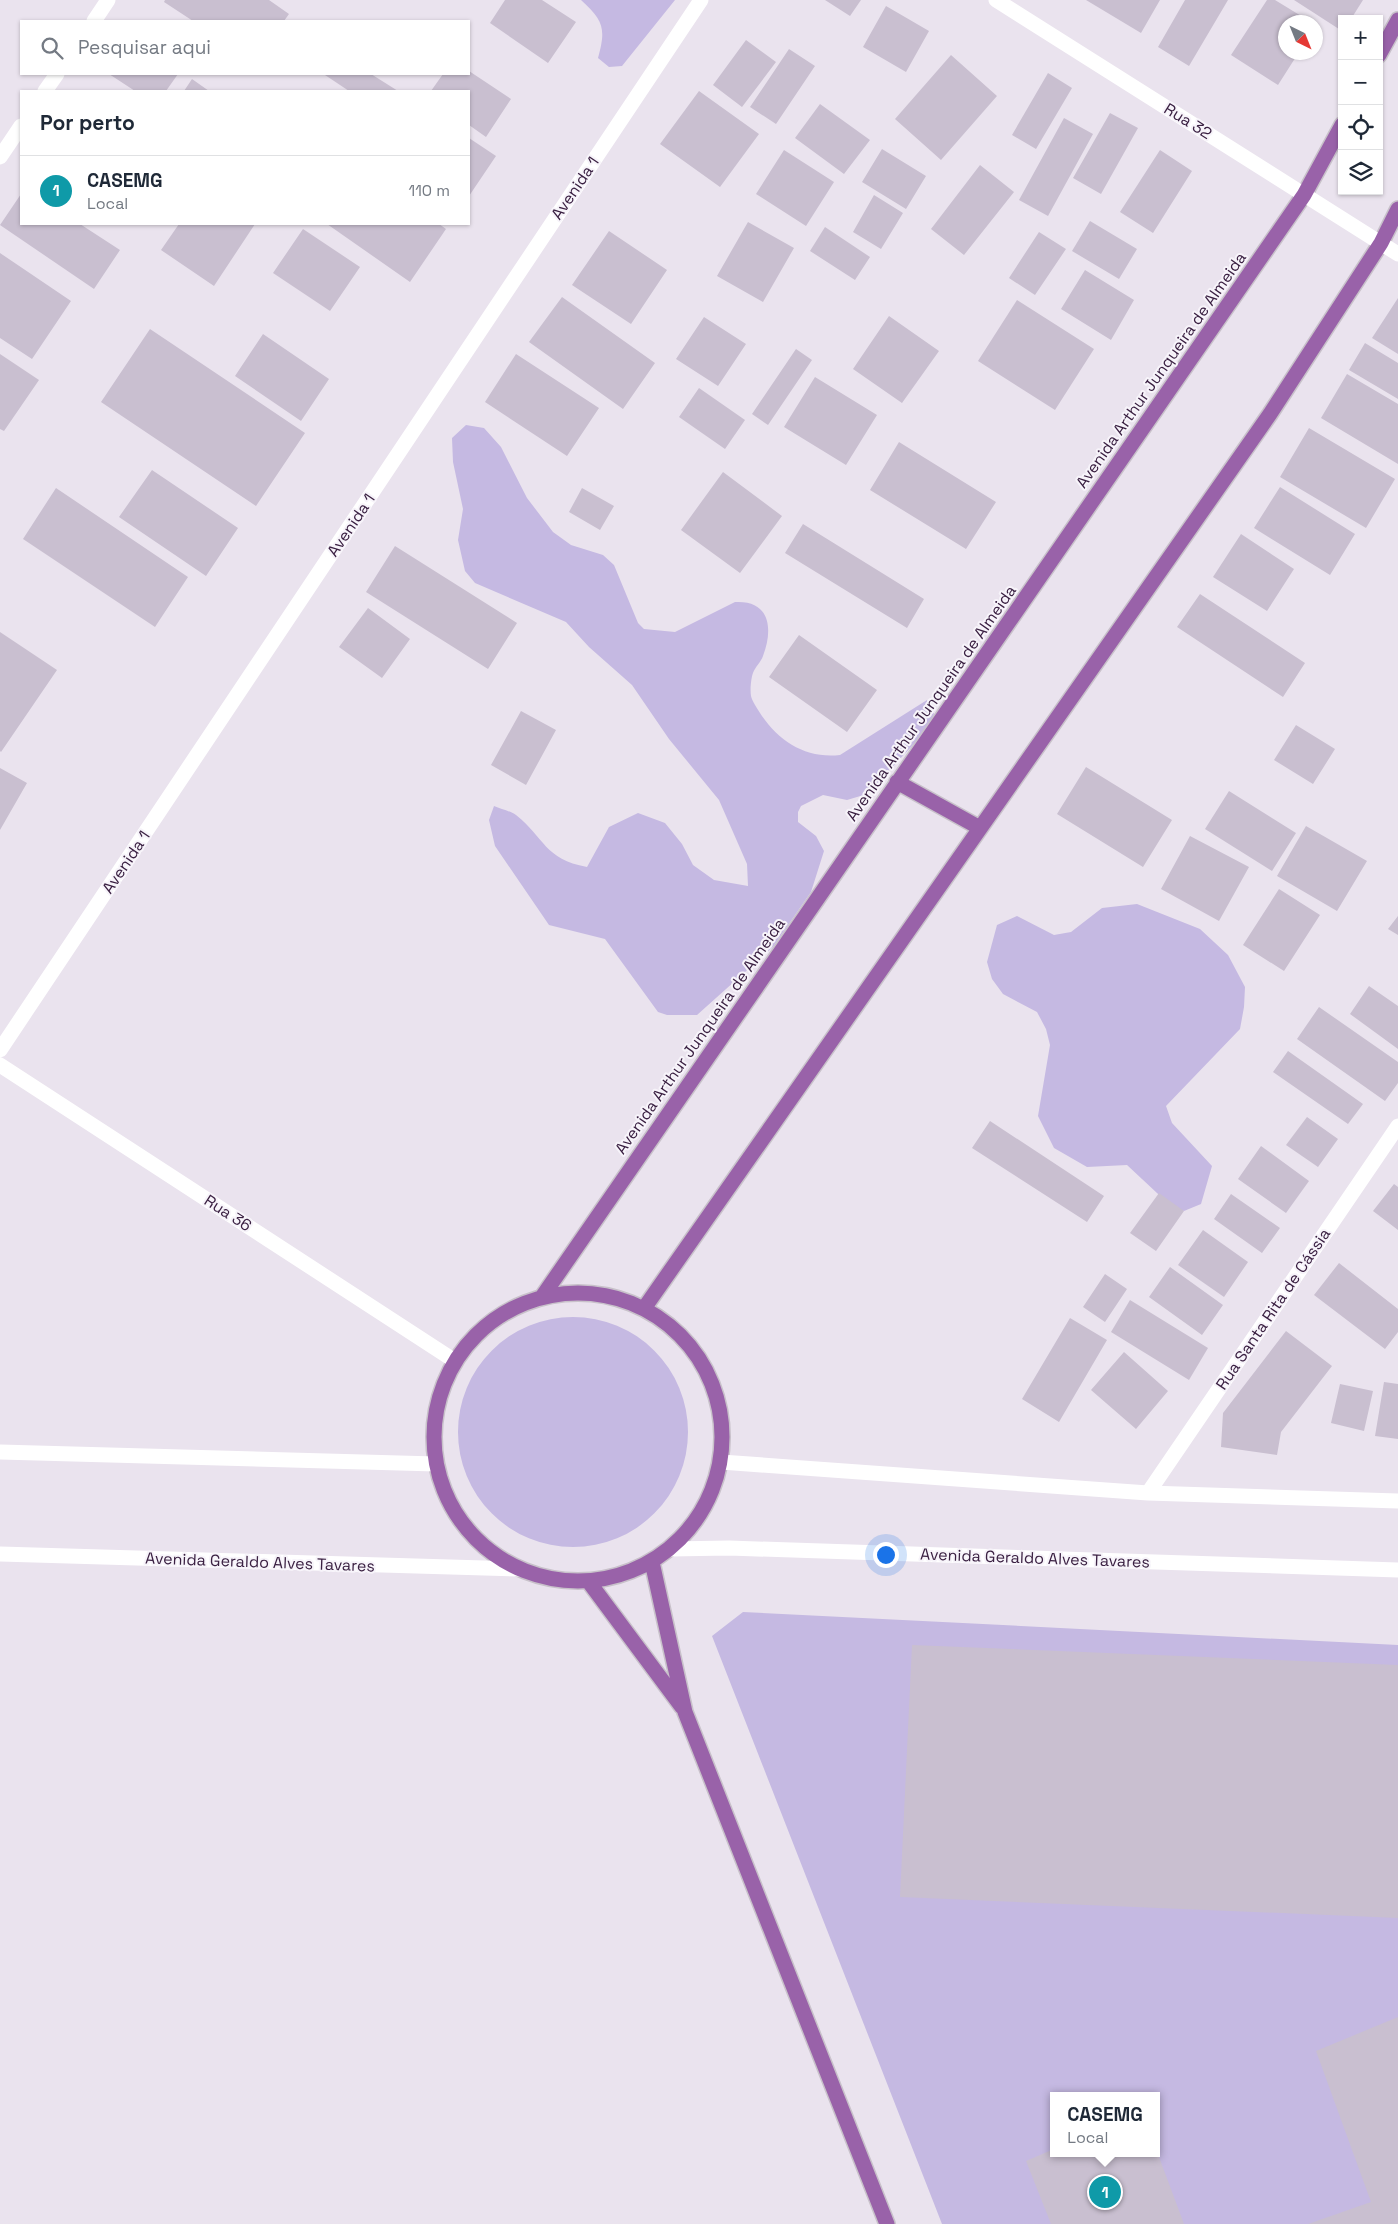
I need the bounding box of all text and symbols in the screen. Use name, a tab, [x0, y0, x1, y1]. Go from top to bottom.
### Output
north arrow	[1278, 15, 1323, 60]
map controls	[1338, 15, 1383, 195]
button: +	[1338, 15, 1383, 60]
search box	[20, 20, 470, 75]
icon: search	[38, 34, 66, 62]
text: Pesquisar aqui	[78, 35, 211, 60]
button: −	[1338, 60, 1383, 105]
street label: Rua 32	[1160, 98, 1216, 144]
button: locate	[1338, 105, 1383, 150]
text: Por perto	[40, 109, 135, 136]
button: layers	[1338, 150, 1383, 195]
street label: Avenida 1	[546, 152, 604, 224]
text: CASEMG	[87, 168, 163, 193]
text: 1	[52, 180, 60, 201]
text: 110 m	[408, 180, 450, 201]
text: Local	[87, 193, 128, 214]
street label: Avenida Arthur Junqueira de Almeida	[1071, 248, 1251, 492]
street label: Avenida 1	[322, 489, 380, 561]
street label: Avenida Arthur Junqueira de Almeida	[841, 581, 1021, 825]
street label: Avenida 1	[97, 826, 155, 898]
street label: Avenida Arthur Junqueira de Almeida	[610, 914, 790, 1158]
street label: Rua 36	[200, 1190, 256, 1236]
street label: Rua Santa Rita de Cássia	[1211, 1224, 1335, 1394]
your location	[873, 1542, 899, 1568]
street label: Avenida Geraldo Alves Tavares	[920, 1543, 1150, 1573]
street label: Avenida Geraldo Alves Tavares	[145, 1547, 375, 1577]
popup	[1050, 2092, 1160, 2157]
text: CASEMG	[1067, 2102, 1143, 2127]
text: Local	[1067, 2127, 1109, 2148]
pin: 1	[1089, 2173, 1121, 2211]

